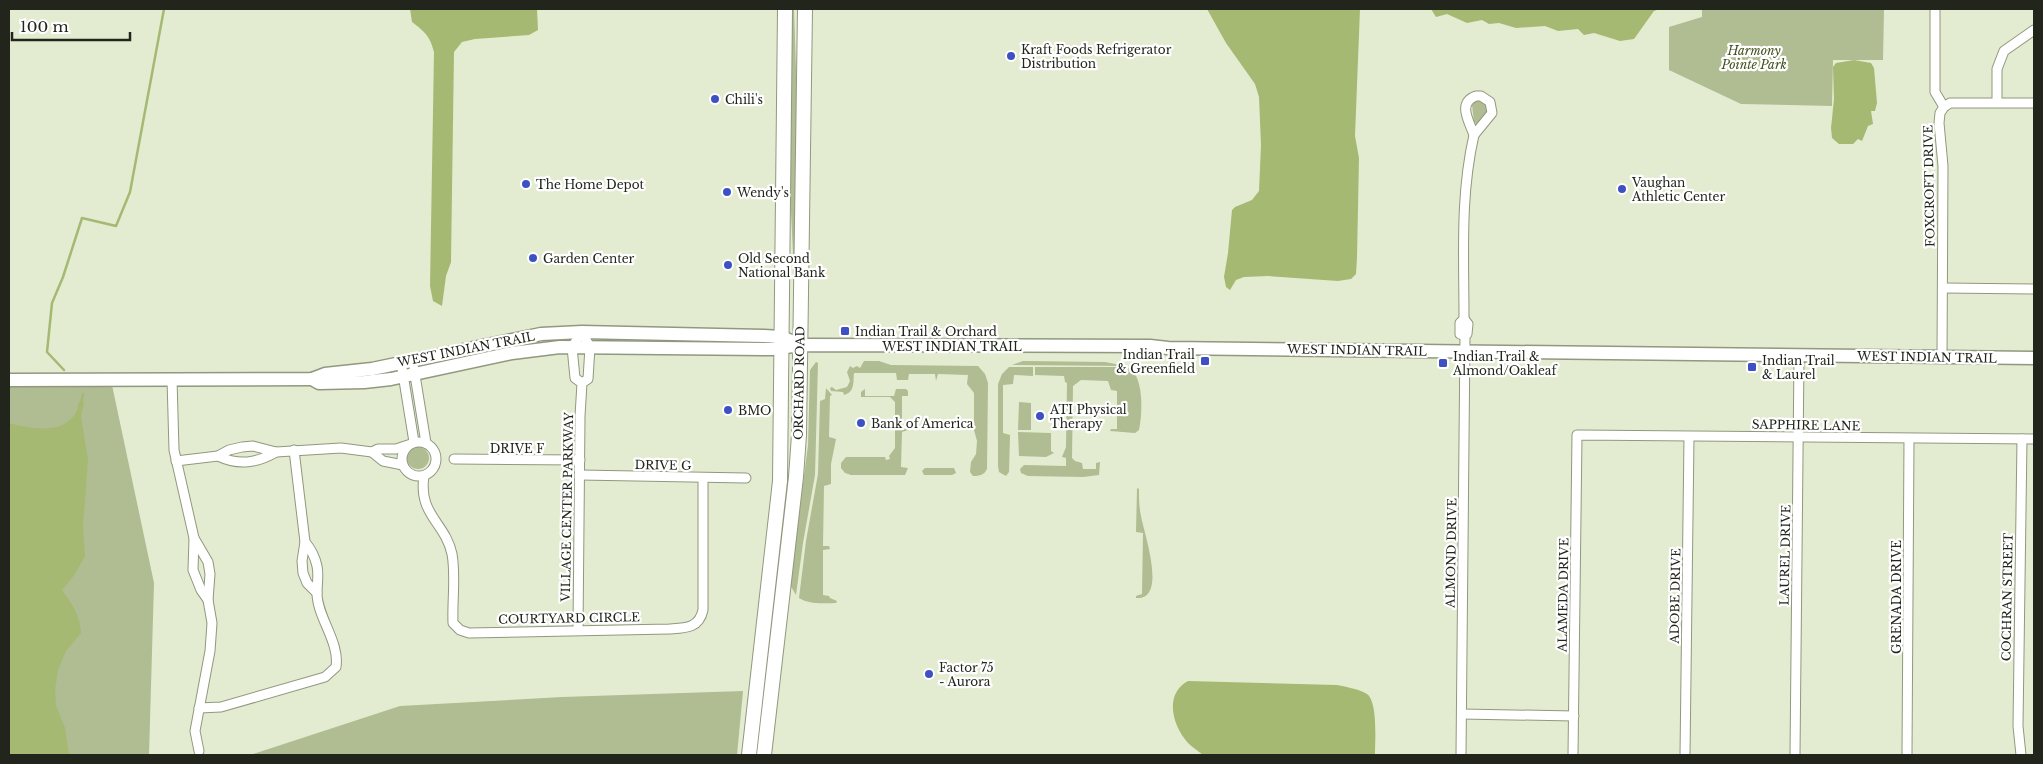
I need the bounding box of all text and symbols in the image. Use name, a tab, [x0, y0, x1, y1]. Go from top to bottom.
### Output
scale bar	[12, 10, 130, 42]
text: 100 m	[20, 17, 69, 36]
place label: Kraft Foods Refrigerator Distribution	[1021, 42, 1172, 71]
park label: Harmony Pointe Park	[1720, 43, 1787, 72]
marker: Kraft Foods Refrigerator Distribution	[1005, 50, 1017, 62]
place label: Chili's	[725, 92, 763, 107]
marker: Chili's	[709, 93, 721, 105]
street label: FOXCROFT DRIVE	[1920, 125, 1938, 247]
place label: Vaughan Athletic Center	[1631, 175, 1725, 204]
place label: The Home Depot	[536, 177, 645, 192]
marker: The Home Depot	[520, 178, 532, 190]
marker: Vaughan Athletic Center	[1616, 183, 1628, 195]
place label: Wendy's	[736, 185, 789, 200]
marker: Wendy's	[721, 186, 733, 198]
place label: Garden Center	[543, 251, 635, 266]
place label: Old Second National Bank	[738, 251, 826, 280]
marker: Garden Center	[527, 252, 539, 264]
marker: Old Second National Bank	[722, 259, 734, 271]
place label: Indian Trail & Orchard	[855, 324, 997, 339]
marker: Indian Trail & Orchard	[839, 325, 851, 337]
street label: ORCHARD ROAD	[791, 326, 807, 440]
street label: WEST INDIAN TRAIL	[395, 328, 536, 370]
street label: WEST INDIAN TRAIL	[881, 339, 1022, 354]
street label: WEST INDIAN TRAIL	[1286, 341, 1427, 359]
place label: Indian Trail & Greenfield	[1116, 347, 1195, 376]
street label: WEST INDIAN TRAIL	[1856, 348, 1997, 366]
place label: Indian Trail & Almond/Oakleaf	[1452, 349, 1559, 378]
place label: Indian Trail & Laurel	[1762, 353, 1835, 382]
marker: Indian Trail & Greenfield	[1199, 355, 1211, 367]
marker: Indian Trail & Almond/Oakleaf	[1437, 357, 1449, 369]
marker: Indian Trail & Laurel	[1746, 361, 1758, 373]
place label: ATI Physical Therapy	[1049, 402, 1127, 431]
place label: BMO	[738, 403, 771, 418]
marker: BMO	[722, 404, 734, 416]
marker: ATI Physical Therapy	[1034, 410, 1046, 422]
street label: VILLAGE CENTER PARKWAY	[558, 412, 576, 603]
place label: Bank of America	[871, 416, 974, 431]
marker: Bank of America	[855, 417, 867, 429]
street label: SAPPHIRE LANE	[1752, 417, 1861, 433]
street label: DRIVE F	[490, 441, 544, 456]
street label: DRIVE G	[634, 457, 692, 473]
street label: ALMOND DRIVE	[1443, 498, 1459, 609]
street label: LAUREL DRIVE	[1777, 504, 1793, 606]
street label: COCHRAN STREET	[1998, 532, 2016, 661]
street label: ALAMEDA DRIVE	[1554, 537, 1572, 653]
street label: GRENADA DRIVE	[1889, 540, 1904, 654]
street label: ADOBE DRIVE	[1667, 548, 1683, 645]
street label: COURTYARD CIRCLE	[498, 609, 640, 627]
place label: Factor 75 - Aurora	[939, 660, 994, 689]
marker: Factor 75 - Aurora	[923, 668, 935, 680]

